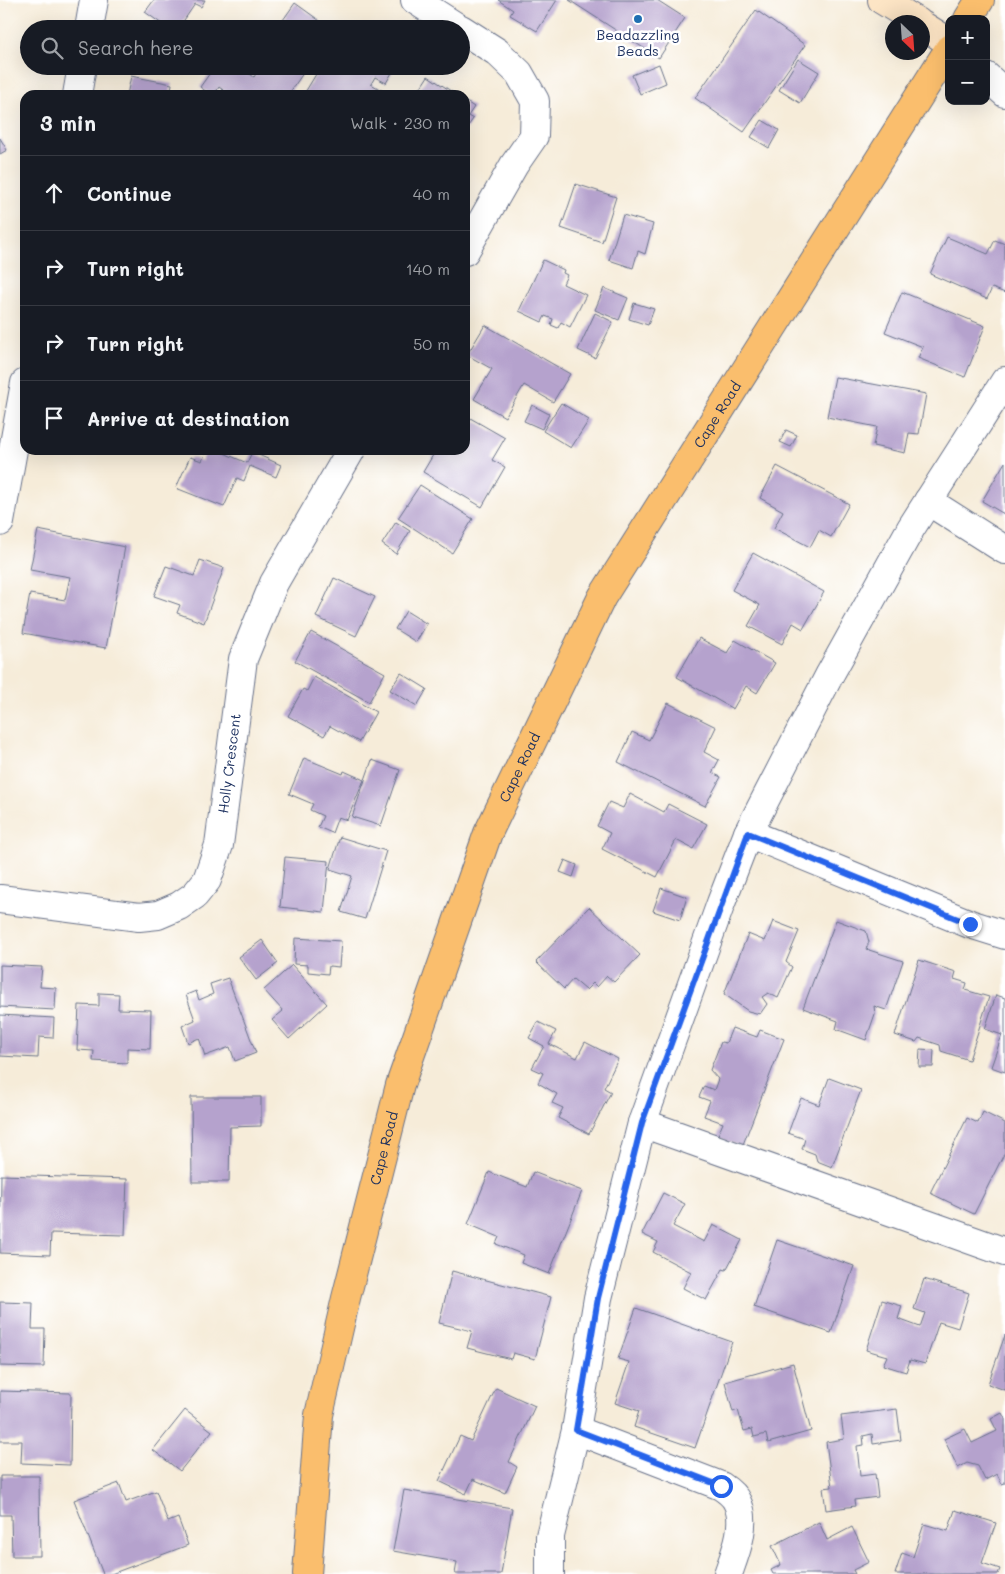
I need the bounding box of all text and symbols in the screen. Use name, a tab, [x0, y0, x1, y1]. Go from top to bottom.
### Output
marker: Beadazzling Beads	[632, 13, 644, 25]
north arrow	[885, 15, 930, 60]
map controls	[945, 15, 990, 105]
button: +	[945, 15, 990, 60]
search box	[20, 20, 470, 75]
place label: Beadazzling Beads	[597, 25, 679, 60]
icon: search	[38, 34, 66, 62]
text: Search here	[78, 35, 194, 60]
button: −	[945, 60, 990, 105]
text: 3 min	[40, 109, 96, 136]
text: Walk · 230 m	[350, 112, 450, 133]
icon: ahead	[40, 179, 68, 207]
text: Continue	[87, 181, 172, 206]
text: 40 m	[413, 183, 450, 204]
icon: right	[40, 254, 68, 282]
text: Turn right	[87, 256, 184, 281]
text: 140 m	[406, 258, 450, 279]
icon: right	[40, 329, 68, 357]
text: Turn right	[87, 331, 184, 356]
text: 50 m	[413, 333, 450, 354]
street label: Cape Road	[689, 377, 745, 451]
icon: arrive	[40, 404, 68, 432]
text: Arrive at destination	[87, 406, 290, 431]
street label: Holly Crescent	[213, 712, 245, 814]
street label: Cape Road	[494, 729, 544, 805]
route end	[959, 913, 982, 936]
street label: Cape Road	[365, 1109, 402, 1187]
route start	[710, 1475, 733, 1498]

